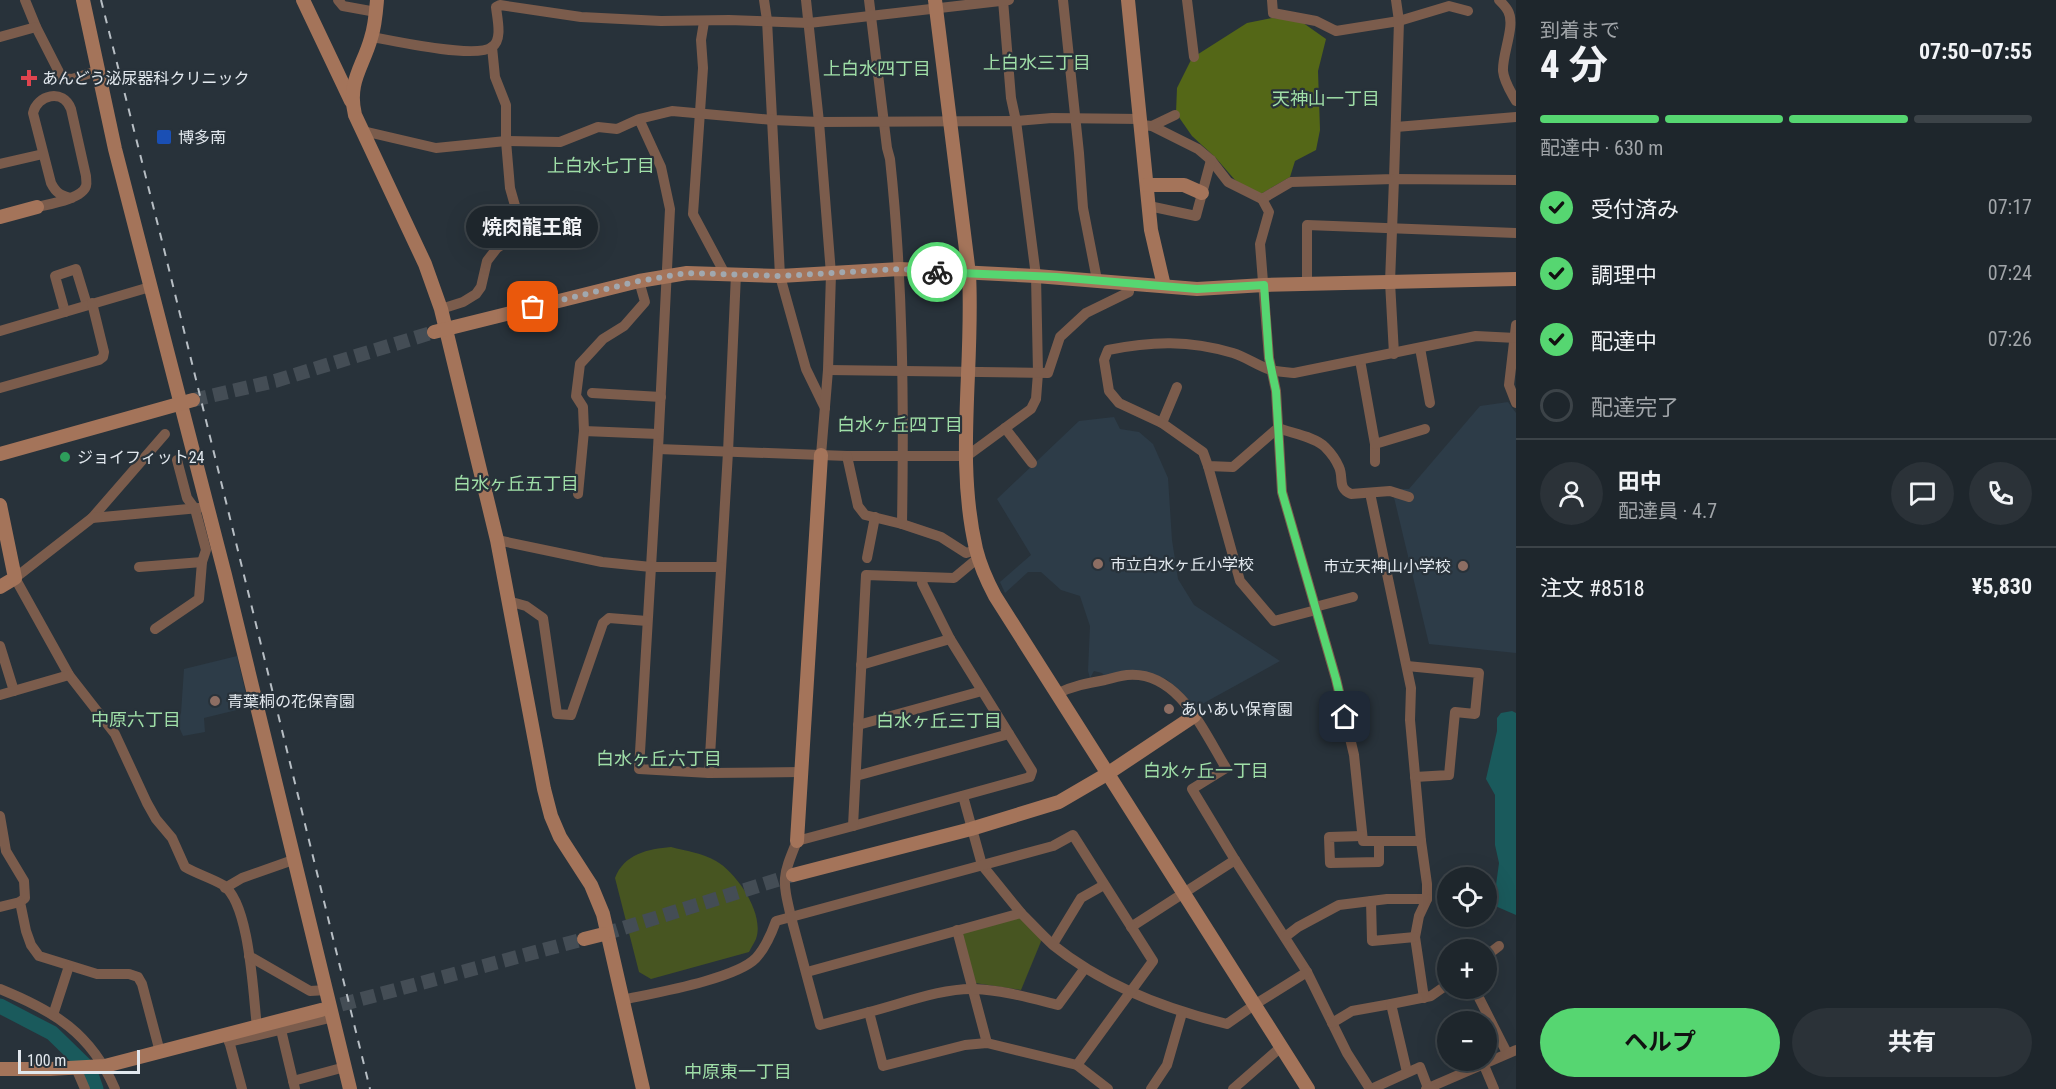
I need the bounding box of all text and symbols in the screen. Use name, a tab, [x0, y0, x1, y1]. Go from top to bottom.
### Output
text: 到着まで	[1540, 18, 1620, 42]
text: 07:50–07:55	[1919, 39, 2032, 64]
text: 4 分	[1540, 42, 1608, 88]
district label: 上白水三丁目	[983, 52, 1091, 73]
district label: 上白水四丁目	[823, 58, 931, 79]
marker: あんどう泌尿器科クリニック	[20, 69, 38, 87]
place label: あんどう泌尿器科クリニック	[42, 69, 250, 88]
district label: 天神山一丁目	[1272, 88, 1380, 109]
marker: 博多南	[155, 128, 173, 146]
place label: 博多南	[178, 128, 226, 147]
text: 配達中 · 630 m	[1540, 136, 1663, 160]
district label: 上白水七丁目	[547, 155, 655, 176]
icon: check	[1540, 191, 1573, 224]
text: 07:17	[1988, 195, 2032, 219]
text: 受付済み	[1591, 197, 1679, 222]
callout: 焼肉龍王館	[467, 205, 599, 247]
text: 焼肉龍王館	[482, 215, 582, 239]
courier	[907, 242, 967, 302]
icon: bike	[921, 256, 954, 289]
icon: check	[1540, 257, 1573, 290]
text: 07:24	[1988, 261, 2032, 285]
text: 調理中	[1591, 263, 1657, 288]
pin	[507, 281, 558, 332]
icon: bag	[516, 290, 549, 323]
icon: check	[1540, 323, 1573, 356]
text: 07:26	[1988, 327, 2032, 351]
text: 配達中	[1591, 329, 1657, 354]
text: 配達完了	[1591, 395, 1679, 420]
district label: 白水ヶ丘四丁目	[837, 414, 963, 435]
place label: ジョイフィット24	[77, 448, 205, 467]
marker: ジョイフィット24	[58, 450, 72, 464]
button: person	[1540, 462, 1603, 525]
button: chat	[1891, 462, 1954, 525]
button: phone	[1969, 462, 2032, 525]
text: 田中	[1618, 469, 1662, 494]
district label: 白水ヶ丘五丁目	[453, 473, 579, 494]
text: 配達員 · 4.7	[1618, 499, 1717, 523]
place label: 市立白水ヶ丘小学校	[1110, 555, 1254, 574]
marker: 市立白水ヶ丘小学校	[1091, 557, 1105, 571]
place label: 市立天神山小学校	[1323, 557, 1451, 576]
marker: 市立天神山小学校	[1456, 559, 1470, 573]
text: ¥5,830	[1972, 574, 2032, 599]
text: 注文 #8518	[1540, 576, 1645, 601]
pin	[1319, 691, 1370, 742]
place label: 青葉桐の花保育園	[227, 692, 355, 711]
marker: 青葉桐の花保育園	[208, 694, 222, 708]
place label: あいあい保育園	[1181, 700, 1293, 719]
icon: home	[1328, 700, 1361, 733]
marker: あいあい保育園	[1162, 702, 1176, 716]
district label: 中原六丁目	[91, 709, 181, 730]
district label: 白水ヶ丘三丁目	[876, 710, 1002, 731]
district label: 白水ヶ丘六丁目	[596, 748, 722, 769]
district label: 白水ヶ丘一丁目	[1143, 760, 1269, 781]
map controls	[1437, 867, 1497, 1071]
button: locate	[1437, 867, 1497, 927]
button: +	[1437, 939, 1497, 999]
button: ヘルプ	[1540, 1008, 1780, 1077]
button: 共有	[1792, 1008, 2032, 1077]
button: −	[1437, 1011, 1497, 1071]
scale bar	[18, 1047, 140, 1074]
text: 100 m	[27, 1051, 66, 1070]
district label: 中原東一丁目	[684, 1061, 792, 1082]

